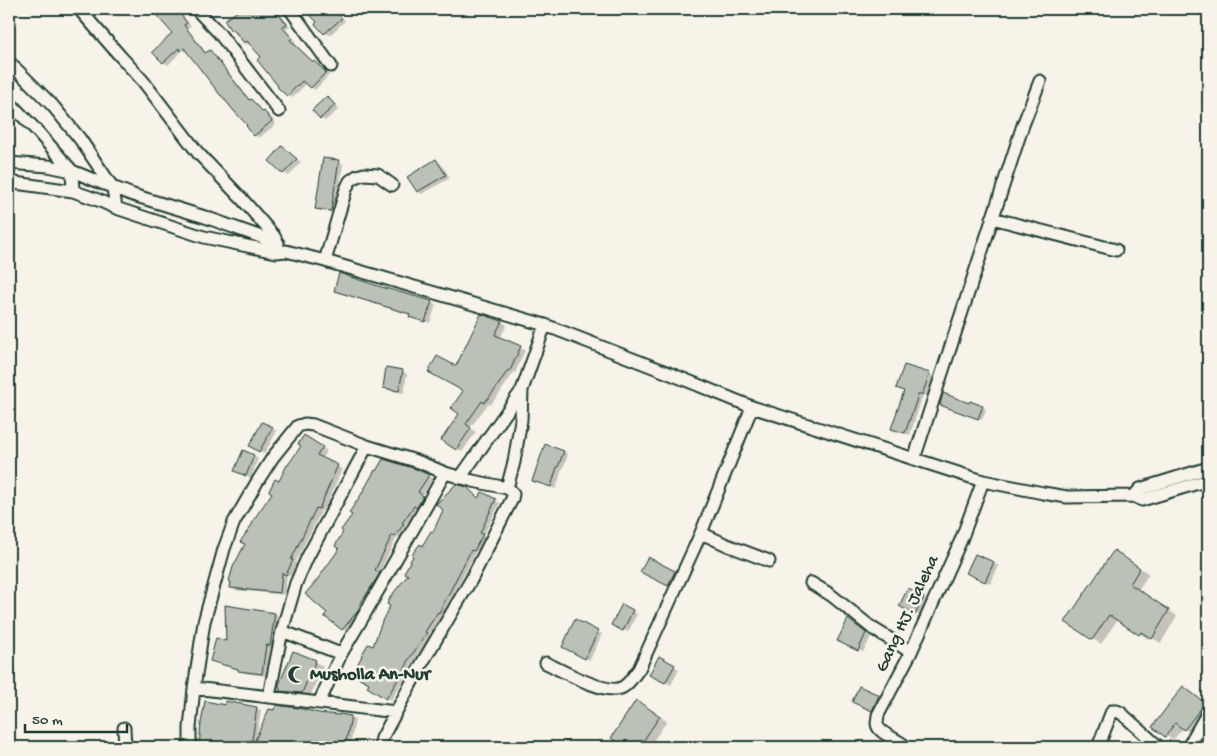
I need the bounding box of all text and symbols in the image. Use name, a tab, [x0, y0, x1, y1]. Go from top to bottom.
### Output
street label: Gang HJ. Jaleha	[872, 551, 945, 676]
mosque icon: Musholla An-Nur	[286, 665, 306, 685]
place label: Musholla An-Nur	[310, 665, 433, 686]
scale bar	[25, 701, 128, 733]
text: 50 m	[32, 712, 63, 730]

